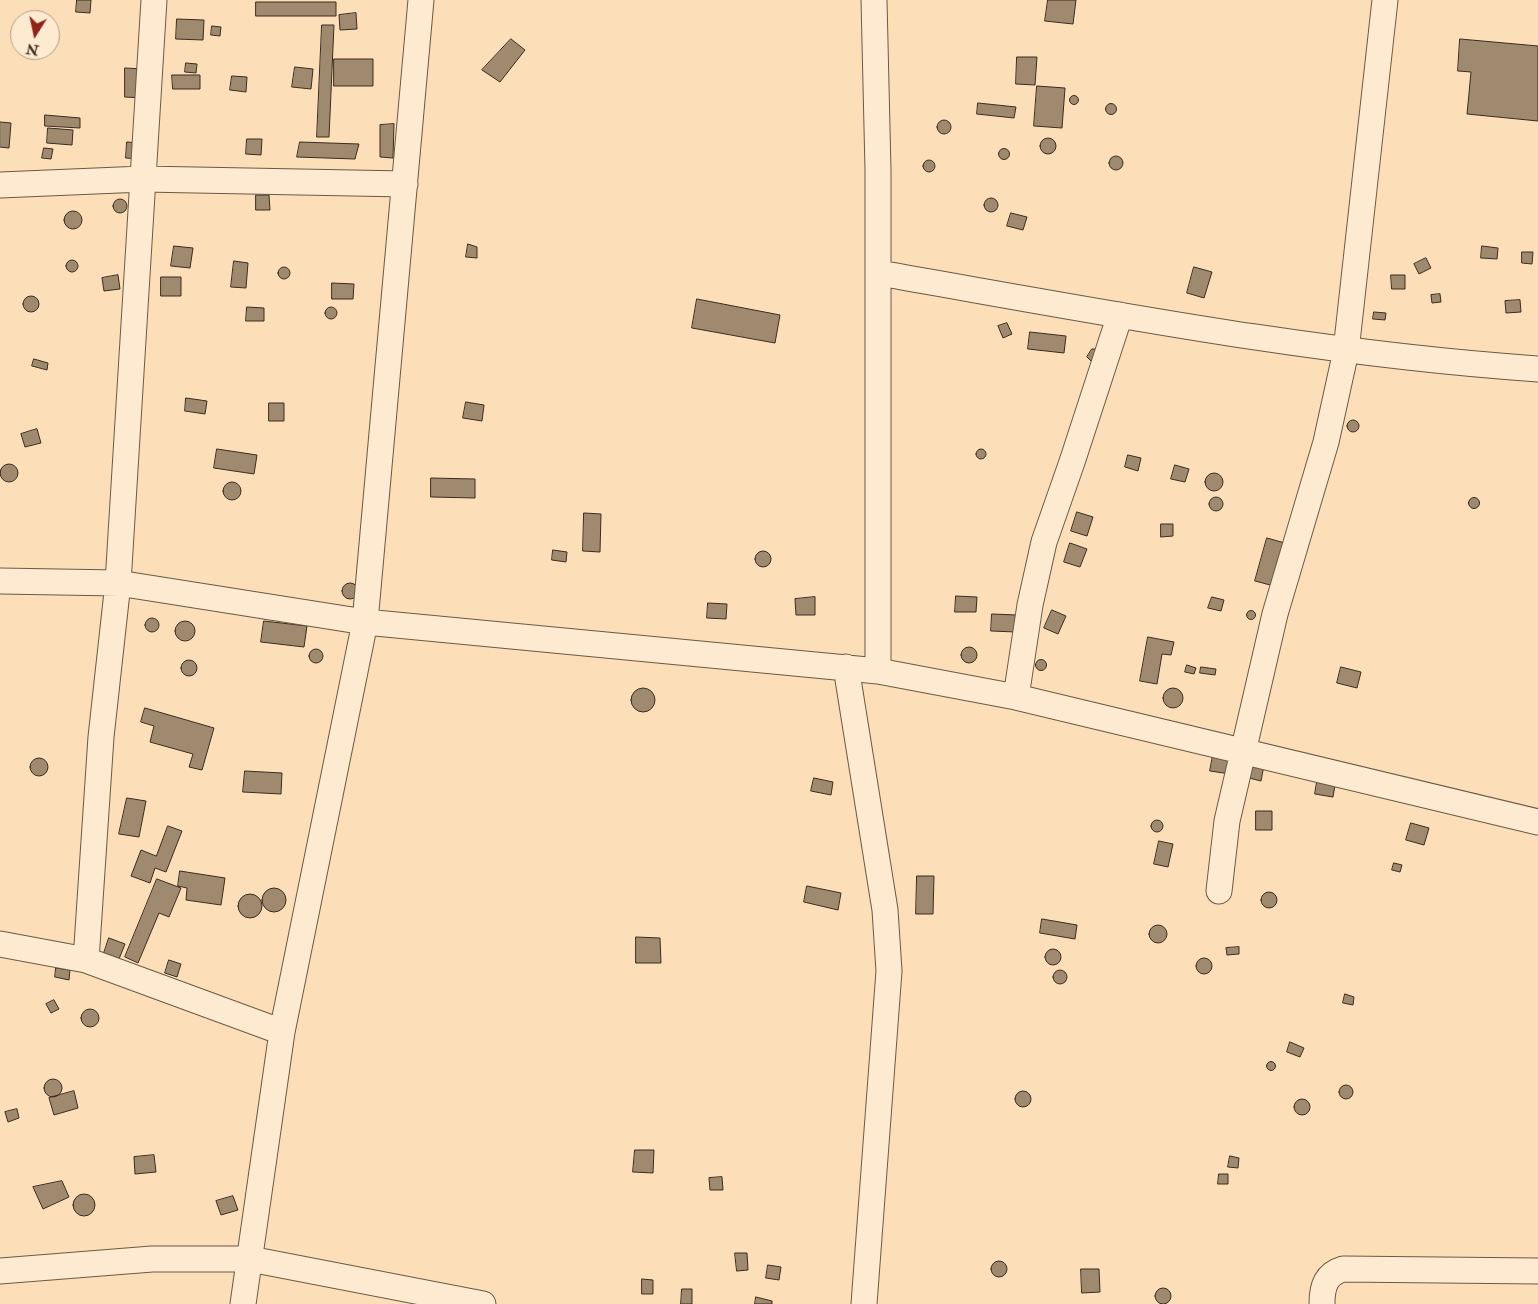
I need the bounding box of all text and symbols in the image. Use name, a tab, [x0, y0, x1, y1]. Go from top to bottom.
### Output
north arrow	[10, 10, 60, 60]
text: N	[25, 40, 40, 59]

